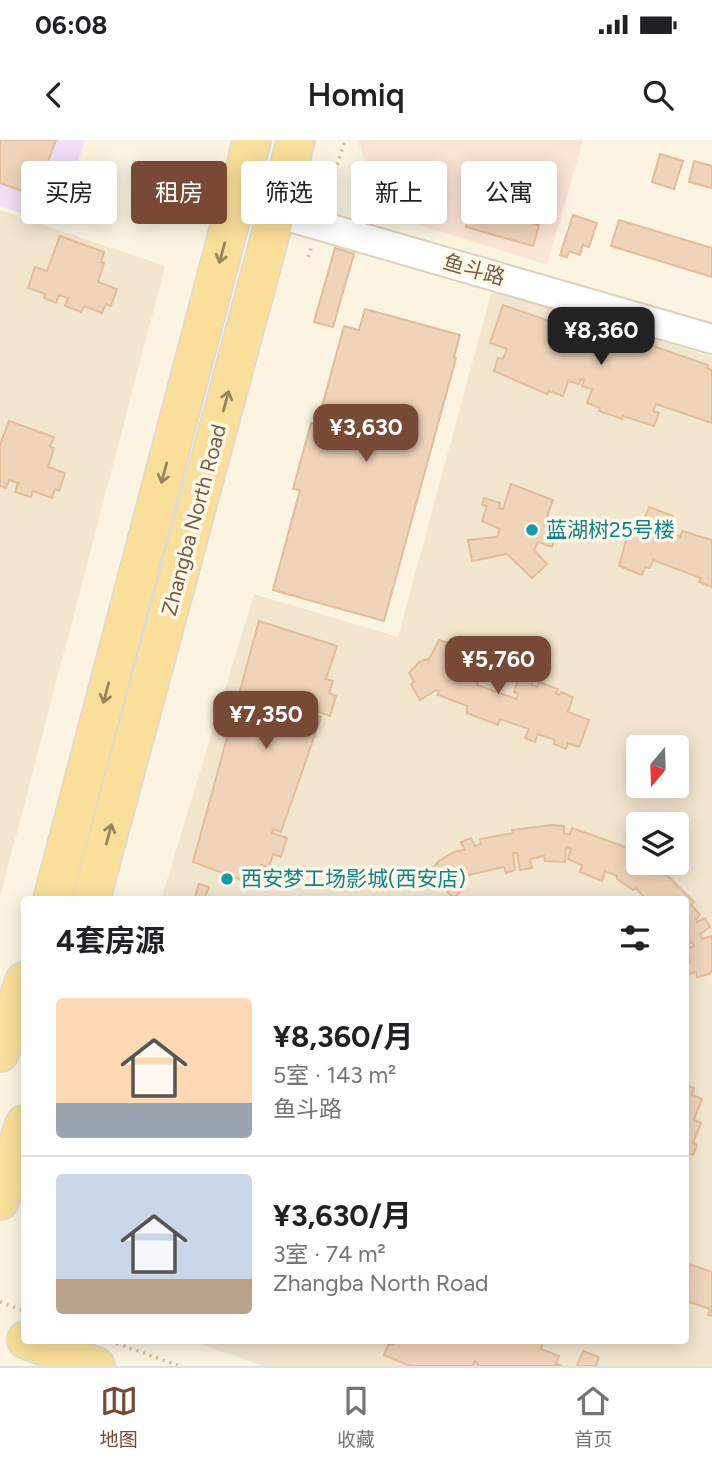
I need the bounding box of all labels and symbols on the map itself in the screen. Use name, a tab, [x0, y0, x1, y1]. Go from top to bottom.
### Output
one-way arrow	[215, 242, 228, 264]
street label: 鱼斗路	[440, 249, 508, 290]
pin: ¥8,360	[544, 308, 658, 367]
one-way arrow	[220, 390, 233, 413]
pin: ¥3,630	[309, 404, 423, 464]
street label: Zhangba North Road	[156, 422, 231, 618]
one-way arrow	[157, 462, 170, 484]
place label: 蓝湖树25号楼	[546, 517, 675, 542]
marker: 蓝湖树25号楼	[524, 522, 540, 538]
pin: ¥5,760	[441, 636, 555, 696]
one-way arrow	[99, 682, 112, 704]
pin: ¥7,350	[209, 692, 323, 751]
north arrow	[626, 735, 690, 798]
one-way arrow	[103, 823, 116, 845]
place label: 西安梦工场影城(西安店)	[241, 866, 466, 891]
marker: 西安梦工场影城(西安店)	[219, 871, 235, 887]

